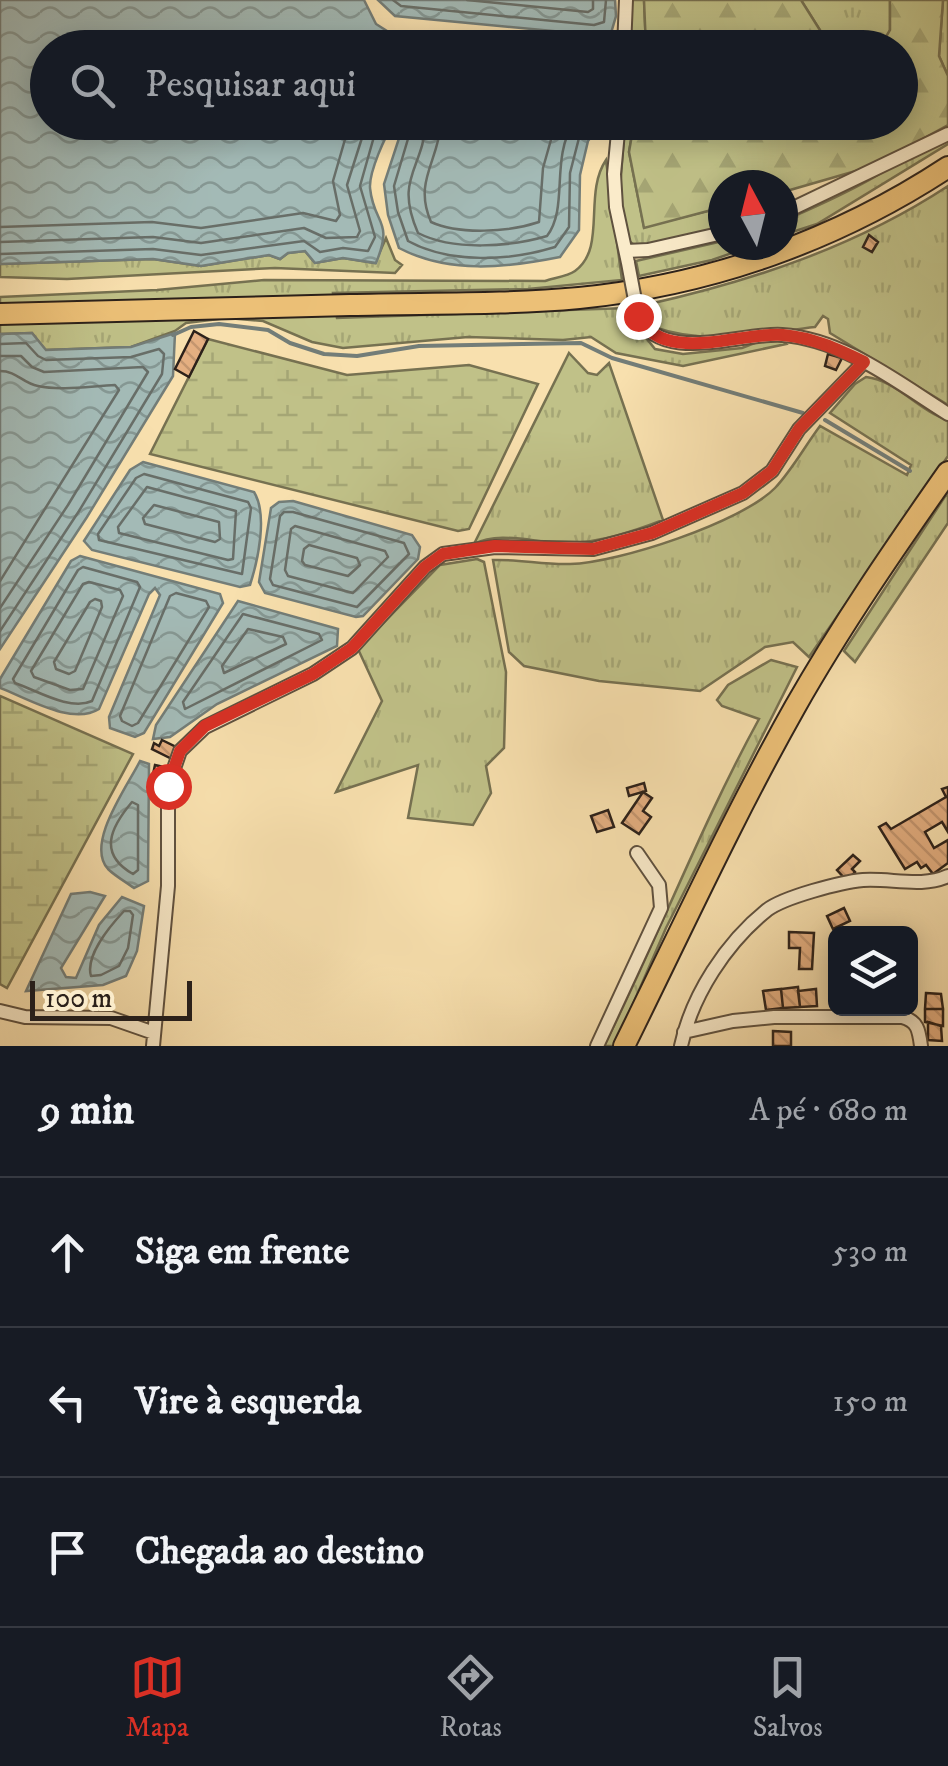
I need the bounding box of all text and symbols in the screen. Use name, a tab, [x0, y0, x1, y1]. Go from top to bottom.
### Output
search box	[30, 30, 918, 140]
icon: search	[65, 58, 120, 113]
text: Pesquisar aqui	[145, 61, 356, 109]
north arrow	[708, 170, 798, 260]
route end	[616, 294, 662, 340]
route start	[146, 764, 192, 810]
map controls	[828, 926, 918, 1016]
button: layers	[828, 926, 918, 1016]
scale bar	[30, 976, 192, 1020]
text: 100 m	[45, 981, 112, 1016]
text: 9 min	[40, 1085, 134, 1137]
text: A pé · 680 m	[749, 1091, 908, 1131]
icon: ahead	[40, 1225, 95, 1280]
text: Siga em frente	[135, 1228, 349, 1276]
text: 530 m	[832, 1232, 908, 1272]
icon: left	[40, 1375, 95, 1430]
text: Vire à esquerda	[135, 1378, 361, 1426]
text: 150 m	[832, 1382, 908, 1422]
icon: arrive	[40, 1525, 95, 1580]
text: Chegada ao destino	[135, 1528, 424, 1576]
tab: Mapa	[125, 1650, 189, 1745]
tab: Rotas	[440, 1650, 502, 1745]
tab: Salvos	[753, 1650, 823, 1745]

